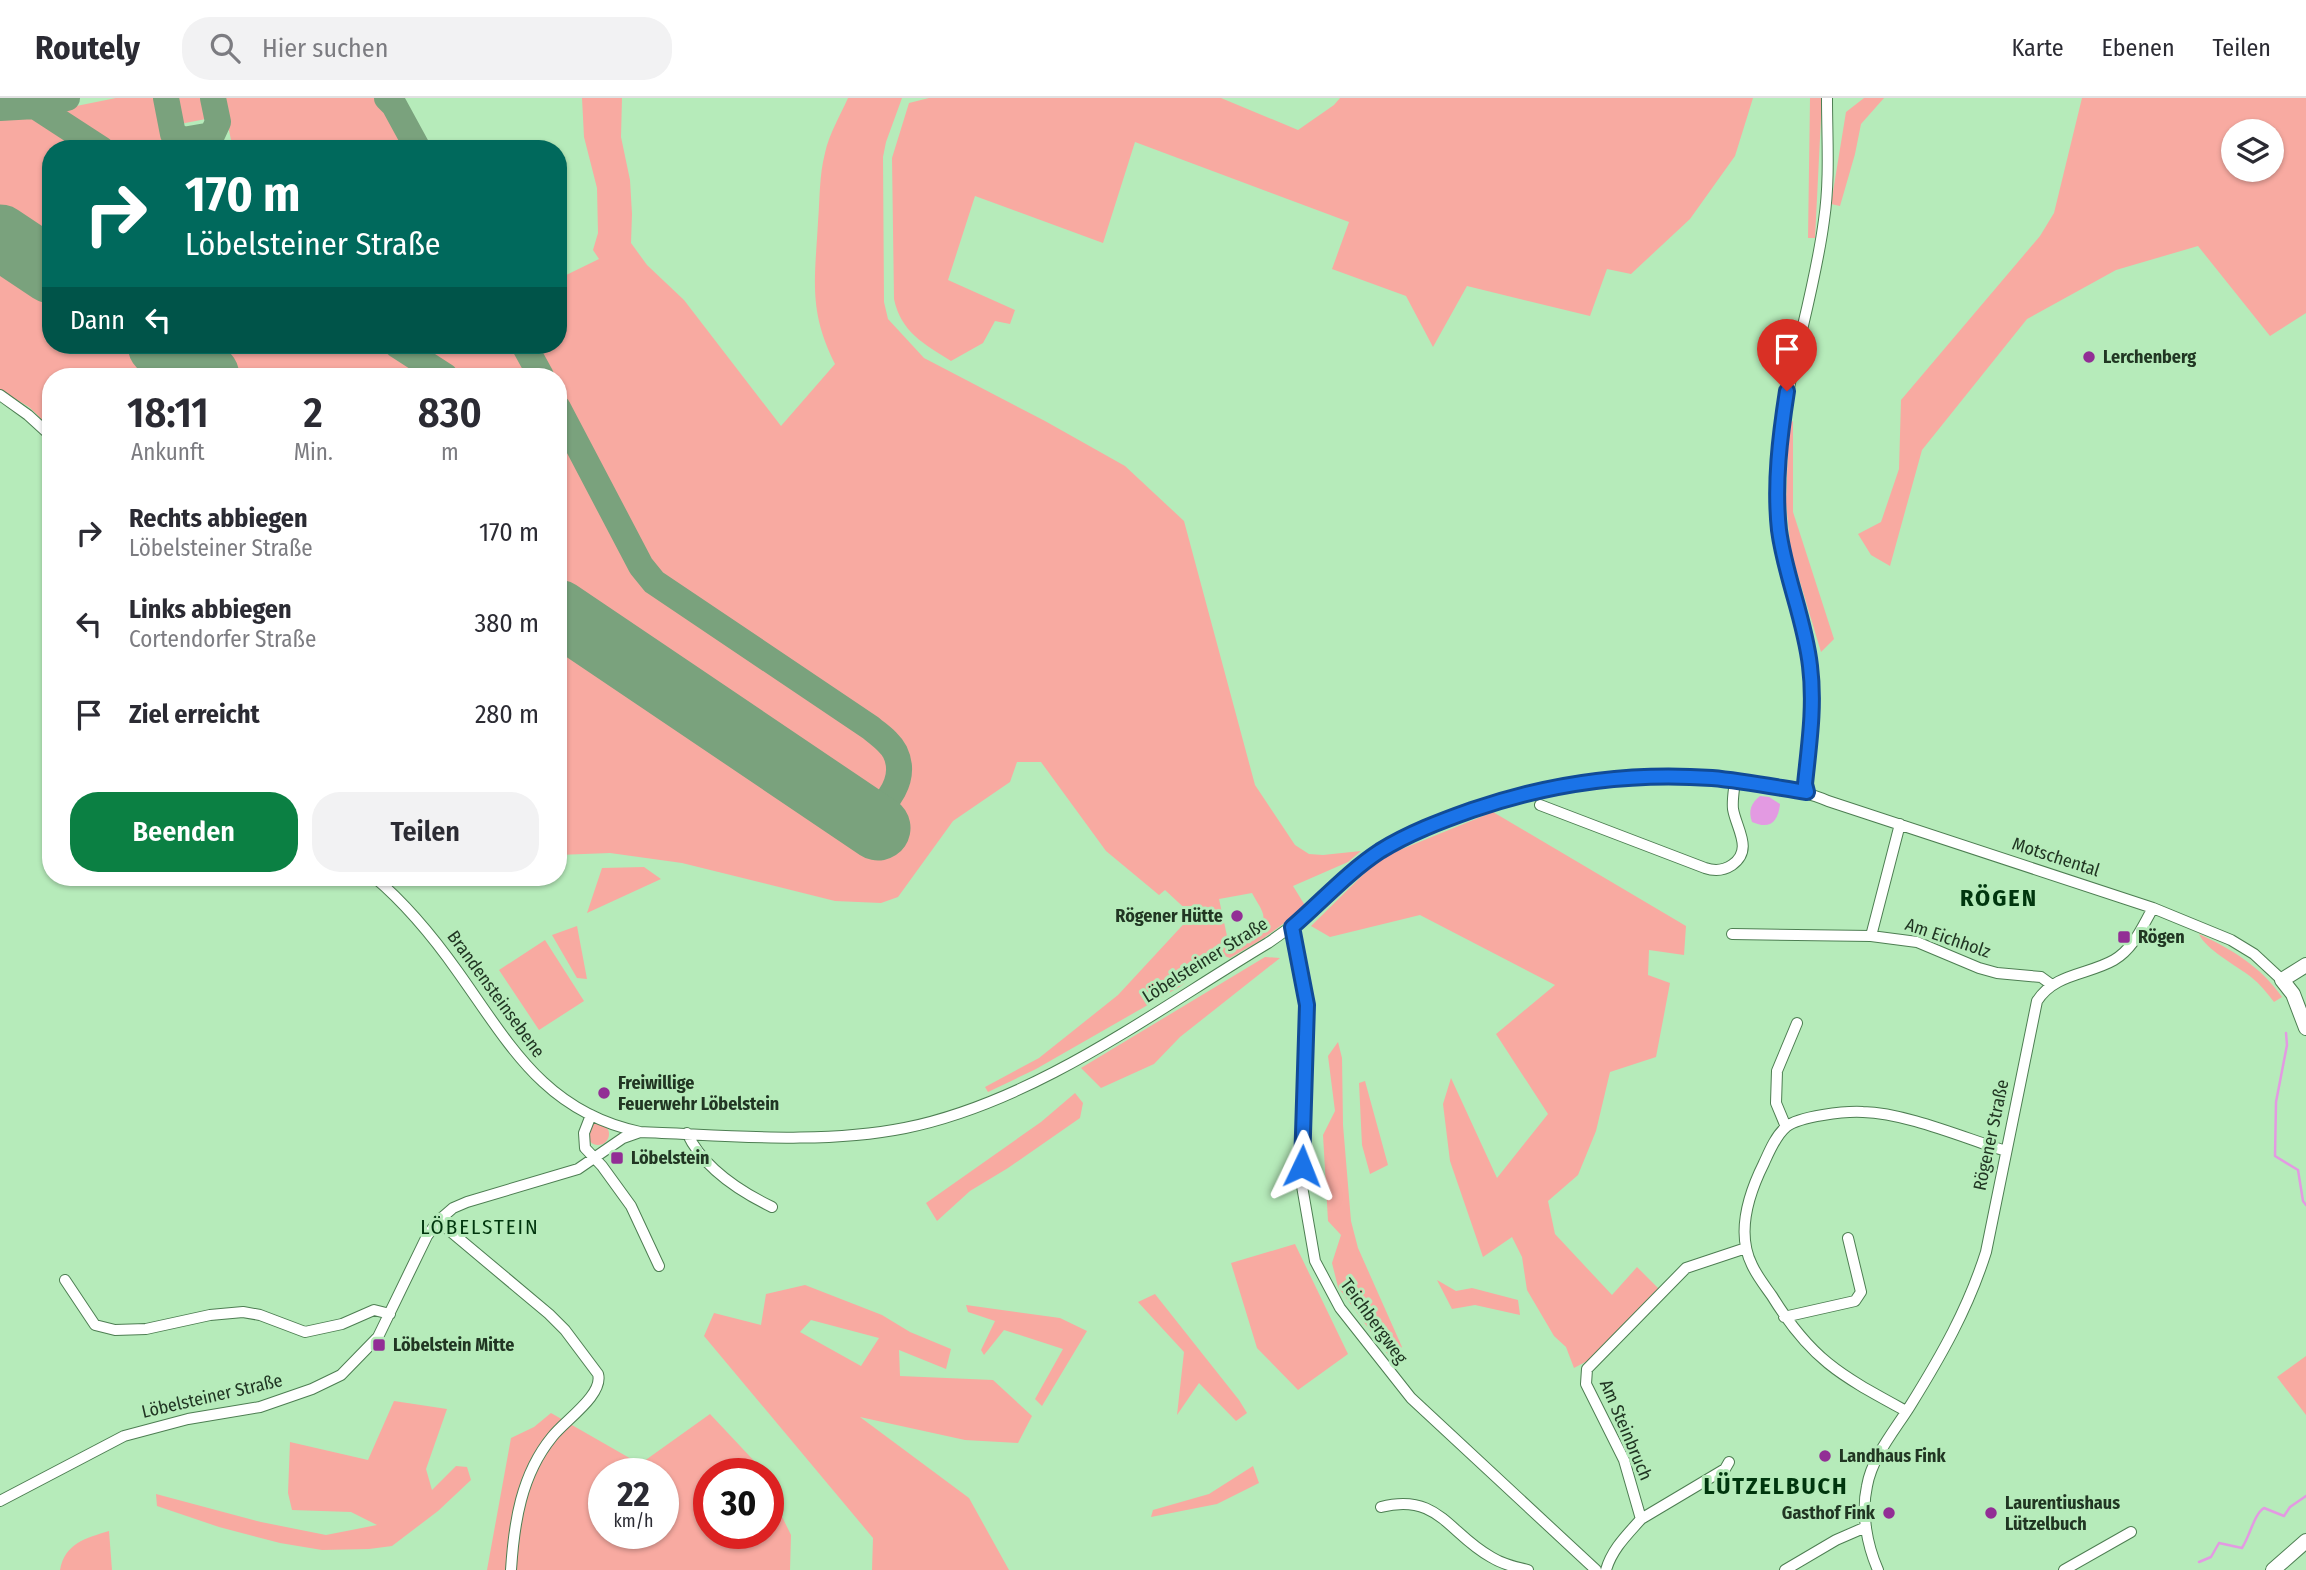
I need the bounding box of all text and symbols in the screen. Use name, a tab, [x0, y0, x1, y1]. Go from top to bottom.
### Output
search box	[182, 17, 672, 80]
text: Routely	[35, 28, 140, 68]
icon: search	[206, 29, 244, 67]
text: Hier suchen	[262, 33, 388, 64]
text: Karte	[2012, 34, 2064, 62]
text: Ebenen	[2102, 34, 2175, 62]
text: Teilen	[2213, 34, 2271, 62]
map controls	[2221, 119, 2284, 182]
button: layers	[2221, 119, 2284, 182]
text: 170 m	[185, 165, 301, 224]
icon: right	[70, 168, 161, 259]
text: Löbelsteiner Straße	[185, 225, 441, 263]
icon: left	[139, 301, 177, 339]
text: Dann	[70, 305, 125, 336]
pin	[1757, 319, 1817, 391]
icon: arrive	[1768, 330, 1806, 368]
place label: Lerchenberg	[2103, 346, 2196, 368]
marker: Lerchenberg	[2081, 349, 2097, 365]
text: 18:11	[127, 388, 209, 438]
text: 2	[304, 388, 323, 438]
text: 830	[418, 388, 482, 438]
text: Ankunft	[131, 438, 205, 466]
text: Min.	[294, 438, 333, 466]
text: m	[441, 438, 459, 466]
text: Rechts abbiegen	[129, 503, 308, 534]
icon: right	[70, 514, 108, 552]
text: 170 m	[479, 517, 539, 548]
text: Löbelsteiner Straße	[129, 534, 313, 562]
text: Links abbiegen	[129, 594, 292, 625]
icon: left	[70, 605, 108, 643]
text: 380 m	[475, 608, 539, 639]
text: Cortendorfer Straße	[129, 625, 316, 653]
icon: arrive	[70, 696, 108, 734]
text: Ziel erreicht	[129, 699, 260, 730]
text: 280 m	[475, 699, 539, 730]
button: Beenden	[70, 792, 298, 872]
button: Teilen	[312, 792, 539, 872]
street label: Motschental	[2010, 833, 2103, 882]
district label: RÖGEN	[1960, 884, 2038, 912]
place label: Rögener Hütte	[1115, 905, 1223, 927]
marker: Rögener Hütte	[1229, 908, 1245, 924]
street label: Löbelsteiner Straße	[1138, 913, 1272, 1007]
street label: Am Eichholz	[1902, 913, 1994, 963]
street label: Brandensteinsebene	[443, 926, 549, 1062]
place label: Rögen	[2138, 926, 2185, 948]
marker: Rögen	[2116, 929, 2132, 945]
place label: Freiwillige Feuerwehr Löbelstein	[618, 1072, 779, 1115]
street label: Rögener Straße	[1969, 1077, 2014, 1192]
marker: Freiwillige Feuerwehr Löbelstein	[596, 1085, 612, 1101]
position arrow	[1265, 1129, 1339, 1203]
place label: Löbelstein	[631, 1147, 710, 1169]
marker: Löbelstein	[609, 1150, 625, 1166]
district label: LÖBELSTEIN	[420, 1214, 540, 1240]
street label: Teichbergweg	[1336, 1274, 1413, 1368]
place label: Löbelstein Mitte	[393, 1334, 514, 1356]
marker: Löbelstein Mitte	[371, 1337, 387, 1353]
street label: Löbelsteiner Straße	[139, 1369, 285, 1423]
street label: Am Steinbruch	[1595, 1376, 1657, 1484]
place label: Landhaus Fink	[1839, 1445, 1946, 1467]
marker: Landhaus Fink	[1817, 1448, 1833, 1464]
speed limit sign: 30	[693, 1458, 784, 1549]
district label: LÜTZELBUCH	[1703, 1472, 1849, 1500]
text: 22	[617, 1473, 650, 1515]
place label: Laurentiushaus Lützelbuch	[2005, 1492, 2120, 1535]
place label: Gasthof Fink	[1782, 1502, 1876, 1524]
marker: Gasthof Fink	[1881, 1505, 1897, 1521]
marker: Laurentiushaus Lützelbuch	[1983, 1505, 1999, 1521]
text: km/h	[613, 1510, 654, 1532]

